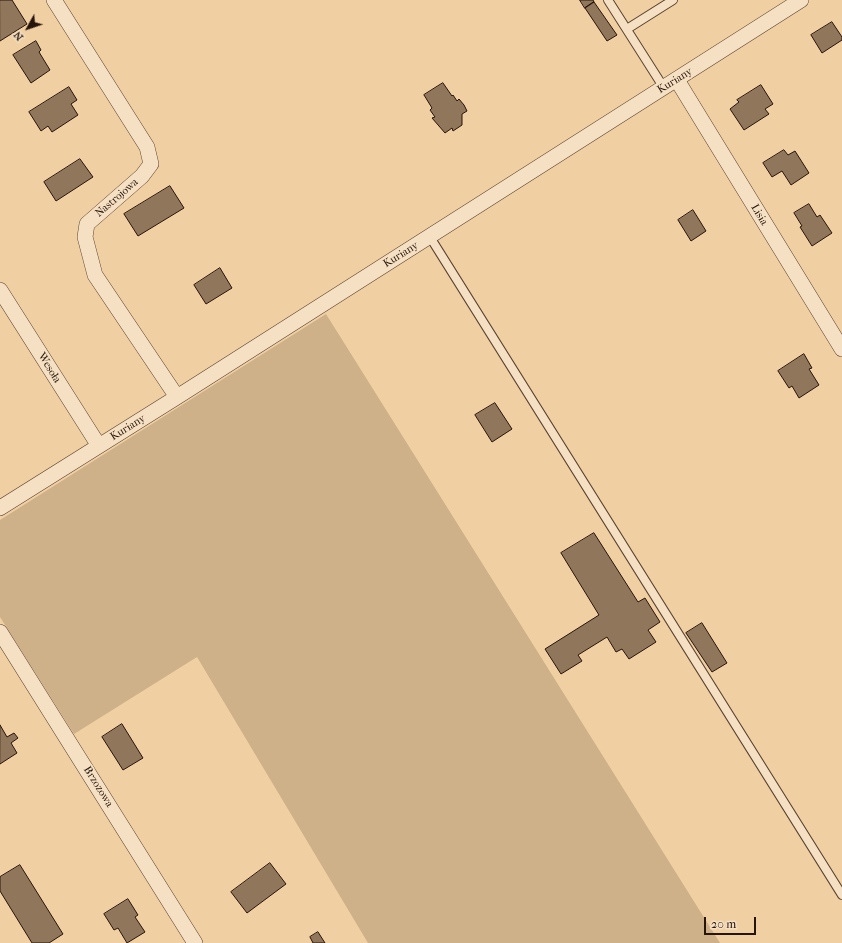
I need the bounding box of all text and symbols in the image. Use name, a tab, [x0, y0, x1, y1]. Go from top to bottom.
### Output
north arrow	[8, 8, 48, 48]
text: N	[11, 29, 26, 43]
street label: Kuriany	[655, 65, 695, 97]
street label: Nastrojowa	[93, 176, 141, 220]
street label: Lisia	[748, 202, 770, 228]
street label: Kuriany	[381, 239, 421, 271]
street label: Wesoła	[35, 350, 63, 386]
street label: Kuriany	[108, 412, 148, 444]
street label: Brzozowa	[80, 764, 116, 810]
scale bar	[706, 909, 758, 935]
text: 20 m	[711, 917, 736, 931]

